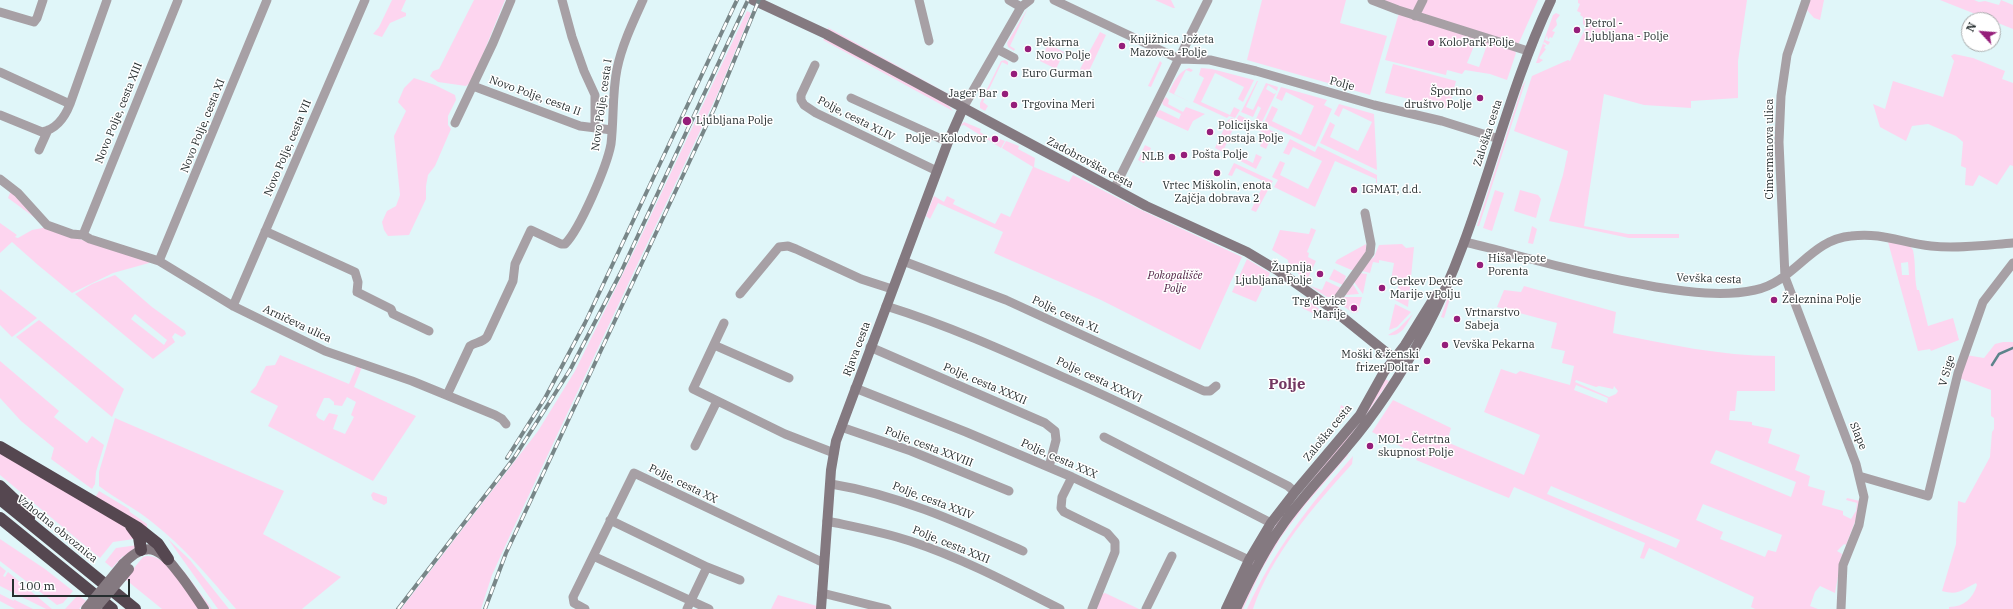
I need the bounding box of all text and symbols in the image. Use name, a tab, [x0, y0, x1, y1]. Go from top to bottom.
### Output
north arrow	[1961, 12, 2001, 52]
place label: Petrol - Ljubljana - Polje	[1585, 17, 1669, 43]
text: N	[1963, 20, 1979, 34]
marker: Petrol - Ljubljana - Polje	[1572, 25, 1582, 35]
place label: Knjižnica Jožeta Mazovca -Polje	[1130, 33, 1214, 59]
place label: Pekarna Novo Polje	[1036, 36, 1091, 62]
place label: KoloPark Polje	[1439, 36, 1514, 50]
marker: KoloPark Polje	[1426, 38, 1436, 48]
marker: Knjižnica Jožeta Mazovca -Polje	[1117, 41, 1127, 51]
marker: Pekarna Novo Polje	[1023, 44, 1033, 54]
street label: Novo Polje, cesta I	[589, 58, 615, 152]
street label: Novo Polje, cesta XIII	[93, 61, 145, 165]
place label: Euro Gurman	[1022, 67, 1093, 81]
marker: Euro Gurman	[1009, 69, 1019, 79]
street label: Novo Polje, cesta II	[487, 73, 583, 119]
street label: Polje	[1328, 74, 1356, 94]
street label: Novo Polje, cesta XI	[178, 77, 228, 175]
place label: Športno društvo Polje	[1404, 85, 1472, 111]
place label: Jager Bar	[949, 87, 997, 101]
marker: Jager Bar	[1000, 89, 1010, 99]
marker: Športno društvo Polje	[1475, 93, 1485, 103]
street label: Polje, cesta XLIV	[815, 94, 897, 144]
street label: Novo Polje, cesta VII	[262, 98, 314, 198]
place label: Trgovina Meri	[1022, 98, 1095, 112]
street label: Zaloška cesta	[1471, 98, 1505, 168]
street label: Cimermanova ulica	[1763, 99, 1777, 199]
marker: Trgovina Meri	[1009, 100, 1019, 110]
place label: Ljubljana Polje	[696, 114, 773, 128]
marker: Ljubljana Polje	[681, 115, 693, 127]
place label: Policijska postaja Polje	[1218, 119, 1284, 145]
marker: Policijska postaja Polje	[1205, 127, 1215, 137]
place label: Polje - Kolodvor	[905, 132, 987, 146]
marker: Polje - Kolodvor	[990, 134, 1000, 144]
street label: Zadobrovška cesta	[1044, 135, 1136, 191]
place label: Pošta Polje	[1192, 148, 1248, 162]
place label: NLB	[1142, 150, 1164, 164]
marker: Pošta Polje	[1179, 150, 1189, 160]
marker: NLB	[1167, 152, 1177, 162]
marker: Vrtec Miškolin, enota Zajčja dobrava 2	[1212, 168, 1222, 178]
place label: Vrtec Miškolin, enota Zajčja dobrava 2	[1163, 179, 1271, 205]
place label: IGMAT, d.d.	[1362, 183, 1421, 197]
marker: IGMAT, d.d.	[1349, 185, 1359, 195]
place label: Hiša lepote Porenta	[1488, 252, 1546, 278]
marker: Hiša lepote Porenta	[1475, 260, 1485, 270]
place label: Župnija Ljubljana Polje	[1235, 261, 1312, 287]
park label: Pokopališče Polje	[1148, 269, 1202, 295]
marker: Župnija Ljubljana Polje	[1315, 269, 1325, 279]
street label: Vevška cesta	[1676, 271, 1742, 287]
place label: Cerkev Device Marije v Polju	[1390, 275, 1463, 301]
marker: Cerkev Device Marije v Polju	[1377, 283, 1387, 293]
street label: Polje, cesta XL	[1030, 293, 1102, 337]
place label: Železnina Polje	[1782, 293, 1861, 307]
place label: Trg device Marije	[1292, 295, 1346, 321]
marker: Železnina Polje	[1769, 295, 1779, 305]
street label: Arničeva ulica	[261, 302, 333, 346]
marker: Trg device Marije	[1349, 303, 1359, 313]
place label: Vrtnarstvo Sabeja	[1465, 306, 1520, 332]
marker: Vrtnarstvo Sabeja	[1452, 314, 1462, 324]
street label: Rjava cesta	[841, 320, 873, 378]
place label: Vevška Pekarna	[1453, 338, 1535, 352]
marker: Vevška Pekarna	[1440, 340, 1450, 350]
place label: Moški & ženski frizer Doltar	[1341, 348, 1419, 374]
street label: Polje, cesta XXXVI	[1054, 354, 1144, 406]
street label: V Sige	[1936, 354, 1958, 388]
marker: Moški & ženski frizer Doltar	[1422, 356, 1432, 366]
street label: Polje, cesta XXXII	[941, 360, 1029, 408]
district label: Polje	[1269, 376, 1305, 394]
street label: Zaloška cesta	[1301, 402, 1355, 464]
street label: Slape	[1847, 420, 1869, 452]
street label: Polje, cesta XXVIII	[883, 424, 975, 470]
place label: MOL - Četrtna skupnost Polje	[1378, 433, 1454, 459]
street label: Polje, cesta XXX	[1019, 436, 1099, 482]
marker: MOL - Četrtna skupnost Polje	[1365, 441, 1375, 451]
street label: Polje, cesta XX	[647, 462, 719, 506]
street label: Polje, cesta XXIV	[891, 479, 975, 523]
street label: Vzhodna obvoznica	[14, 492, 100, 566]
street label: Polje, cesta XXII	[910, 523, 992, 567]
scale bar	[14, 571, 132, 597]
text: 100 m	[19, 578, 55, 593]

